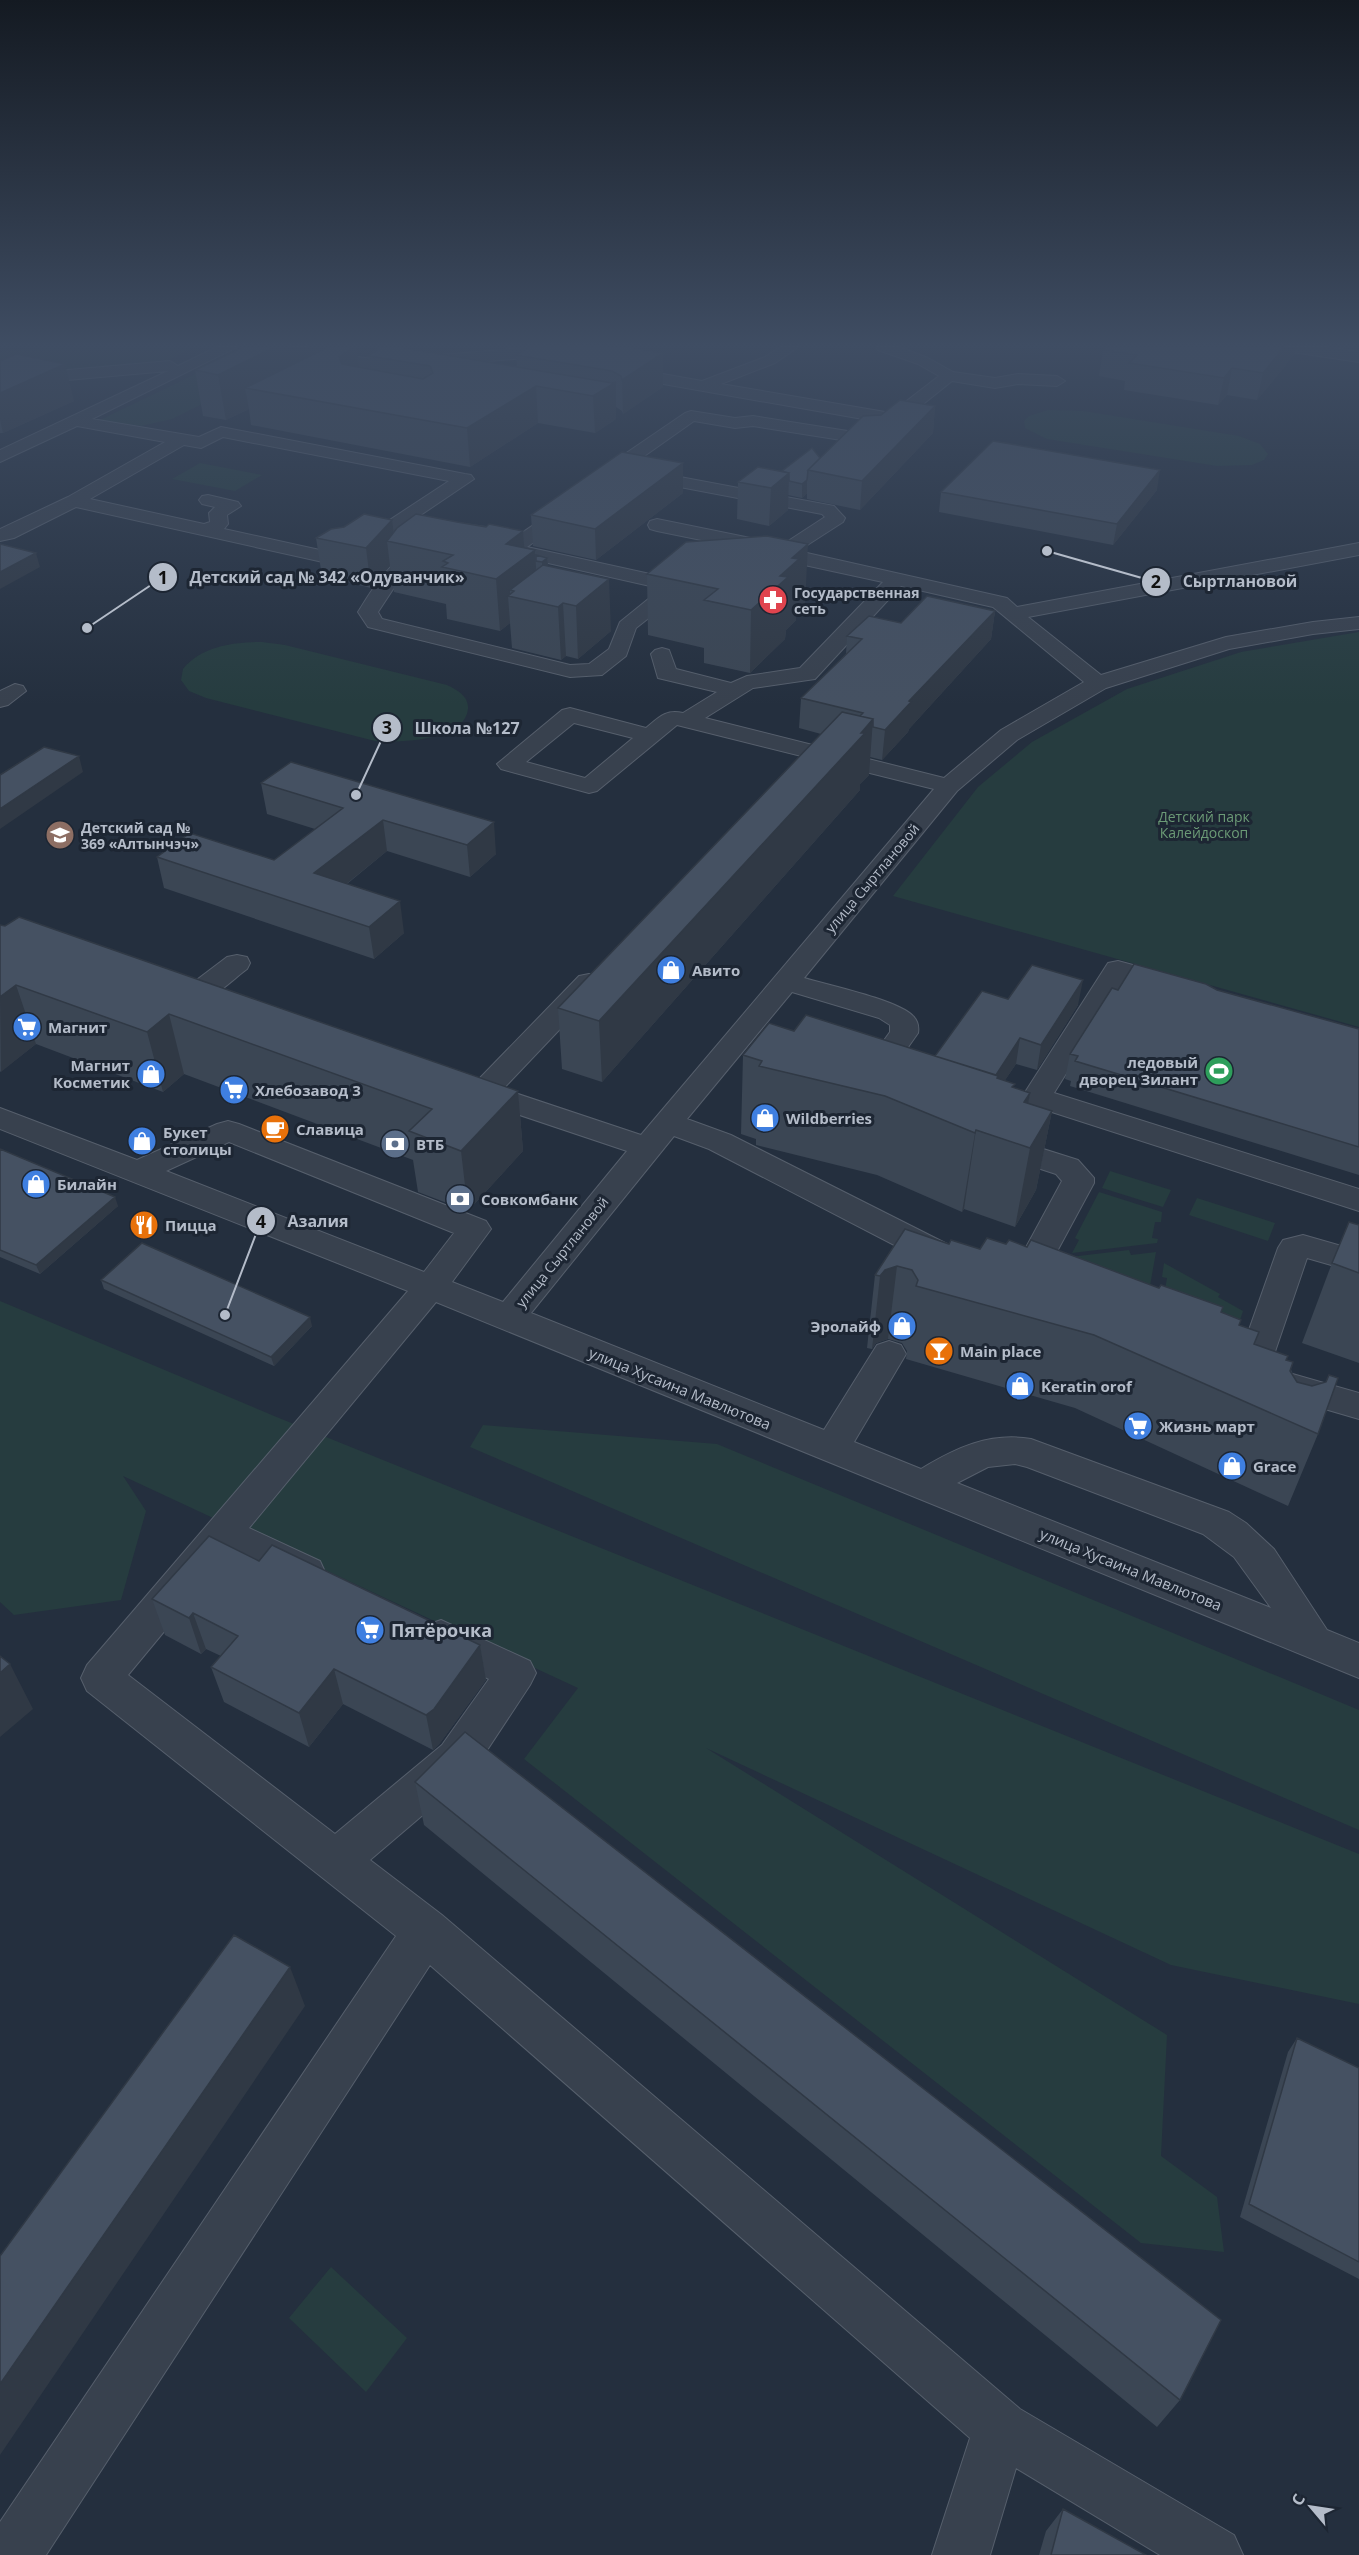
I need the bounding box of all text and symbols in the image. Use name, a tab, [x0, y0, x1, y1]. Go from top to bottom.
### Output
callout: Детский сад № 342 «Одуванчик»	[148, 560, 477, 594]
text: 1	[158, 565, 168, 589]
callout: Сыртлановой	[1141, 565, 1309, 599]
text: Детский сад № 342 «Одуванчик»	[189, 566, 465, 588]
text: 2	[1151, 569, 1161, 593]
text: Сыртлановой	[1183, 570, 1297, 592]
place label: Государственная сеть	[794, 583, 920, 618]
pharmacy icon: Государственная сеть	[757, 584, 789, 616]
callout: Школа №127	[372, 711, 532, 745]
text: 3	[382, 715, 392, 739]
text: Школа №127	[414, 717, 520, 739]
park label: Детский парк Калейдоскоп	[1158, 807, 1251, 842]
place label: Детский сад № 369 «Алтынчэч»	[81, 818, 199, 853]
school or university icon: Детский сад № 369 «Алтынчэч»	[44, 819, 76, 851]
street label: улица Сыртлановой	[821, 819, 923, 937]
shop icon: Авито	[655, 954, 687, 986]
place label: Авито	[692, 960, 740, 980]
supermarket icon: Магнит	[11, 1011, 43, 1043]
place label: Магнит	[48, 1017, 107, 1037]
place label: ледовый дворец Зилант	[1079, 1052, 1198, 1089]
place label: Магнит Косметик	[53, 1055, 131, 1092]
sports icon: ледовый дворец Зилант	[1203, 1055, 1235, 1087]
shop icon: Магнит Косметик	[135, 1058, 167, 1090]
supermarket icon: Хлебозавод 3	[218, 1074, 250, 1106]
place label: Хлебозавод 3	[255, 1080, 361, 1100]
shop icon: Wildberries	[749, 1102, 781, 1134]
place label: Wildberries	[786, 1108, 872, 1128]
cafe icon: Славица	[259, 1113, 291, 1145]
place label: Славица	[296, 1119, 364, 1139]
place label: Букет столицы	[163, 1122, 232, 1159]
shop icon: Букет столицы	[126, 1125, 158, 1157]
bank icon: ВТБ	[379, 1128, 411, 1160]
place label: ВТБ	[416, 1134, 444, 1154]
shop icon: Билайн	[20, 1168, 52, 1200]
place label: Билайн	[57, 1174, 117, 1194]
bank icon: Совкомбанк	[444, 1183, 476, 1215]
place label: Совкомбанк	[481, 1189, 579, 1209]
street label: улица Сыртлановой	[511, 1193, 613, 1311]
callout: Азалия	[246, 1204, 361, 1238]
restaurant icon: Пицца	[128, 1209, 160, 1241]
text: 4	[256, 1209, 266, 1233]
text: Азалия	[288, 1210, 348, 1232]
place label: Пицца	[165, 1215, 217, 1235]
shop icon: Эролайф	[886, 1310, 918, 1342]
place label: Эролайф	[811, 1316, 881, 1336]
bar icon: Main place	[923, 1335, 955, 1367]
place label: Main place	[960, 1341, 1041, 1361]
street label: улица Хусаина Мавлютова	[586, 1342, 774, 1434]
shop icon: Keratin orof	[1004, 1370, 1036, 1402]
place label: Keratin orof	[1041, 1376, 1133, 1396]
supermarket icon: Жизнь март	[1122, 1410, 1154, 1442]
place label: Жизнь март	[1159, 1416, 1255, 1436]
shop icon: Grace	[1216, 1450, 1248, 1482]
place label: Grace	[1253, 1456, 1296, 1476]
street label: улица Хусаина Мавлютова	[1037, 1523, 1225, 1615]
supermarket icon: Пятёрочка	[354, 1614, 386, 1646]
place label: Пятёрочка	[391, 1618, 492, 1642]
north arrow	[1281, 2477, 1341, 2537]
text: С	[1286, 2490, 1310, 2510]

